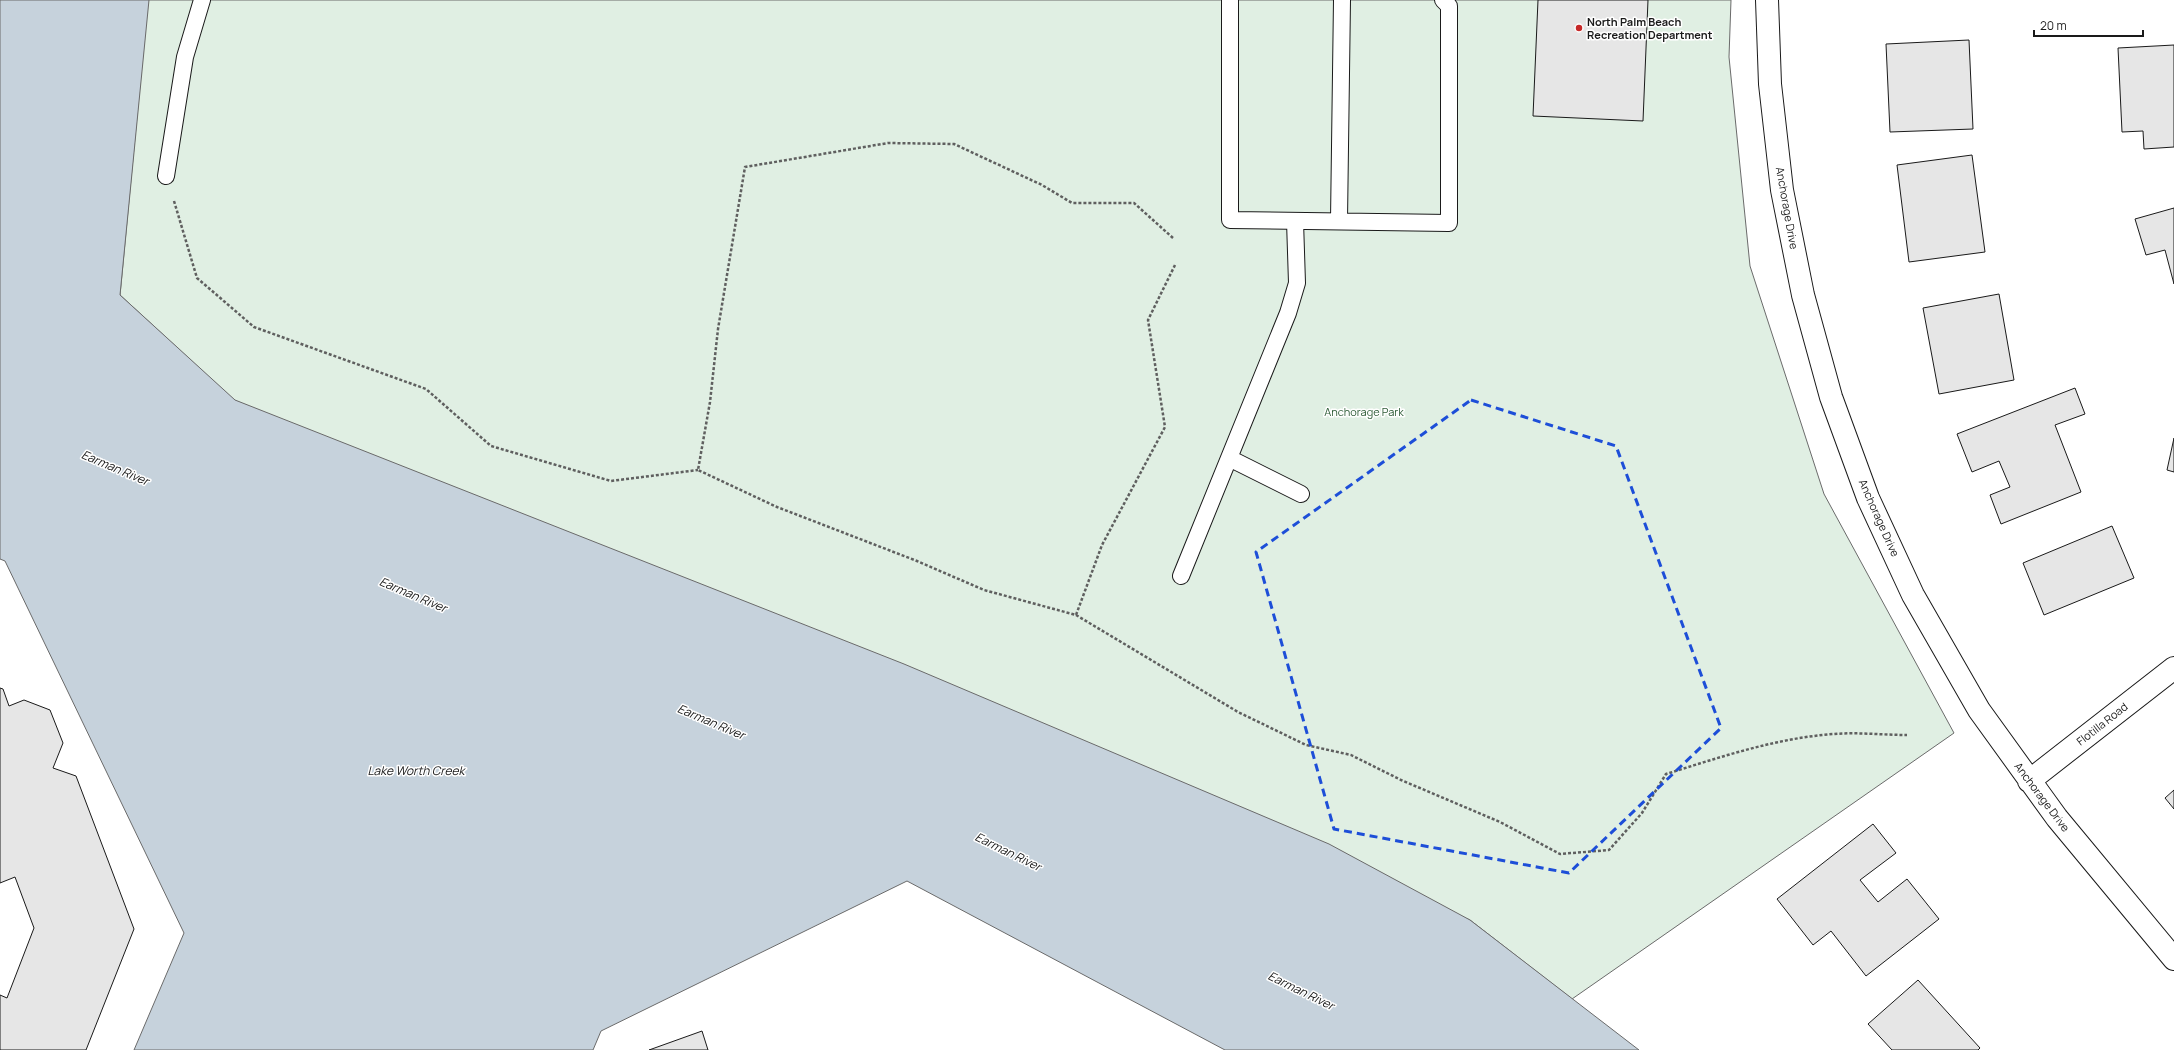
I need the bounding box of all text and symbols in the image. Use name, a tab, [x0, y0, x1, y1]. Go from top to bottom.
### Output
scale bar	[2034, 12, 2143, 38]
place label: North Palm Beach Recreation Department	[1587, 14, 1713, 42]
text: 20 m	[2040, 17, 2067, 34]
marker: North Palm Beach Recreation Department	[1574, 23, 1584, 33]
street label: Anchorage Drive	[1773, 166, 1802, 251]
park label: Anchorage Park	[1324, 404, 1404, 419]
water label: Earman River	[79, 446, 153, 490]
street label: Anchorage Drive	[1856, 477, 1903, 559]
water label: Earman River	[377, 573, 451, 617]
street label: Flotilla Road	[2073, 699, 2130, 748]
water label: Earman River	[675, 700, 749, 744]
street label: Anchorage Drive	[2011, 759, 2074, 835]
water label: Lake Worth Creek	[367, 762, 467, 779]
water label: Earman River	[972, 828, 1046, 876]
water label: Earman River	[1265, 967, 1339, 1015]

